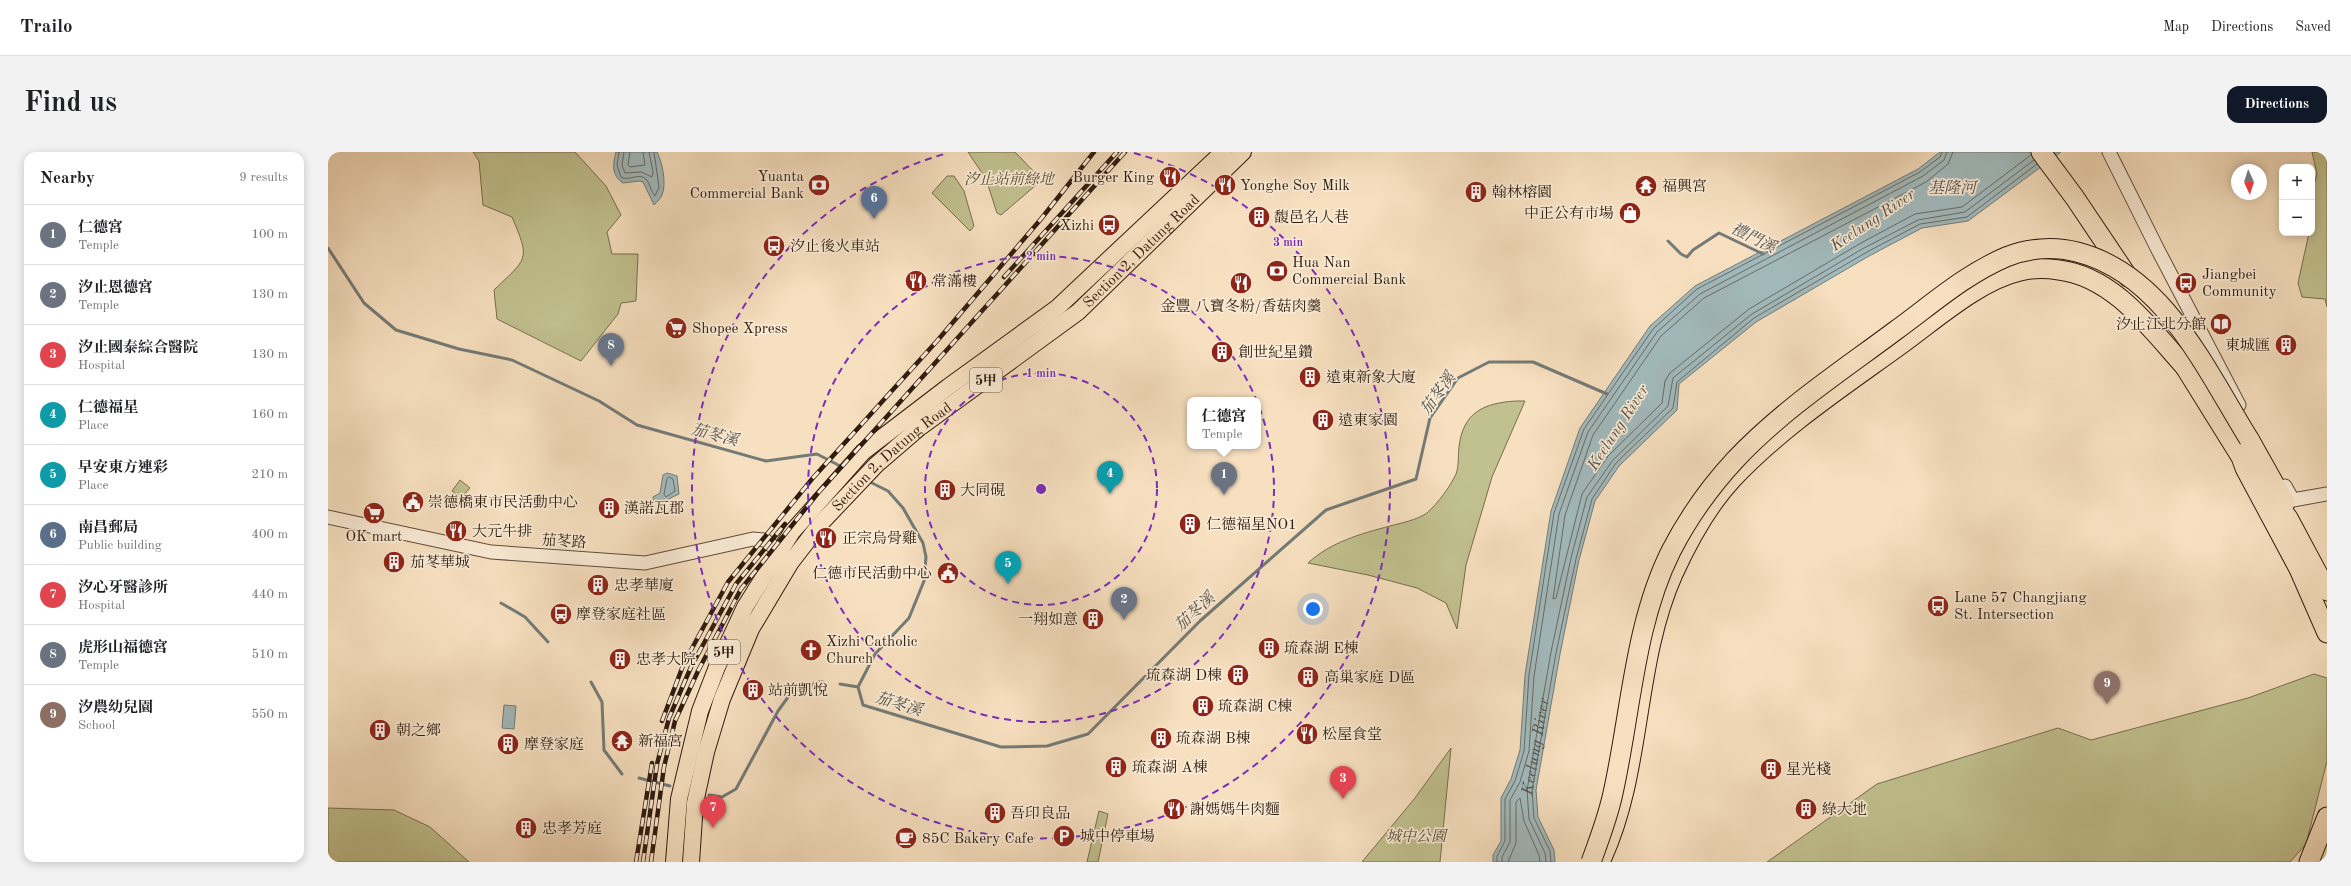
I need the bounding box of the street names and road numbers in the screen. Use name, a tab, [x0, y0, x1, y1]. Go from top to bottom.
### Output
street label: Section 2, Datung Road	[1081, 192, 1203, 311]
road number: 5甲	[970, 368, 1002, 392]
street label: Section 2, Datung Road	[830, 400, 955, 515]
street label: 茄苳路	[541, 532, 587, 551]
road number: 5甲	[708, 640, 740, 664]

